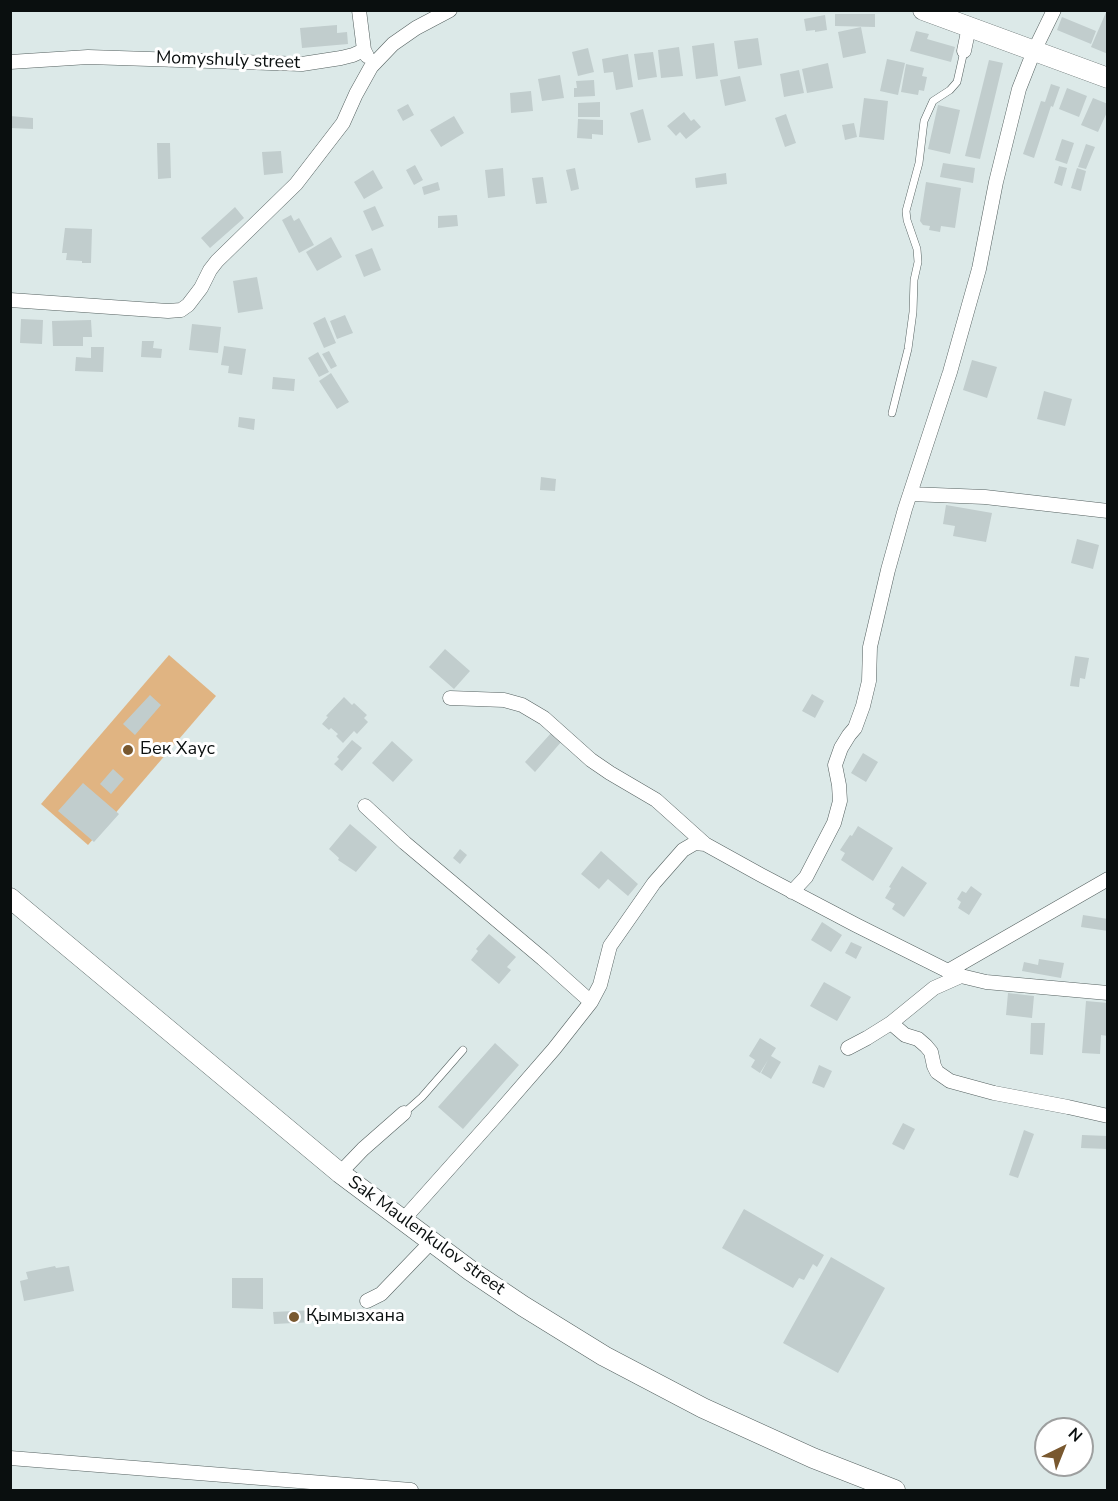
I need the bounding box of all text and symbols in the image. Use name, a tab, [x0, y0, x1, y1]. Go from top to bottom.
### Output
street label: Momyshuly street	[155, 48, 301, 74]
place label: Бек Хаус	[140, 739, 215, 761]
marker: Бек Хаус	[121, 743, 135, 757]
street label: Sak Maulenkulov street	[343, 1172, 509, 1300]
place label: Қымызхана	[306, 1306, 405, 1328]
marker: Қымызхана	[287, 1310, 301, 1324]
north arrow	[1034, 1417, 1094, 1477]
text: N	[1063, 1423, 1087, 1447]

